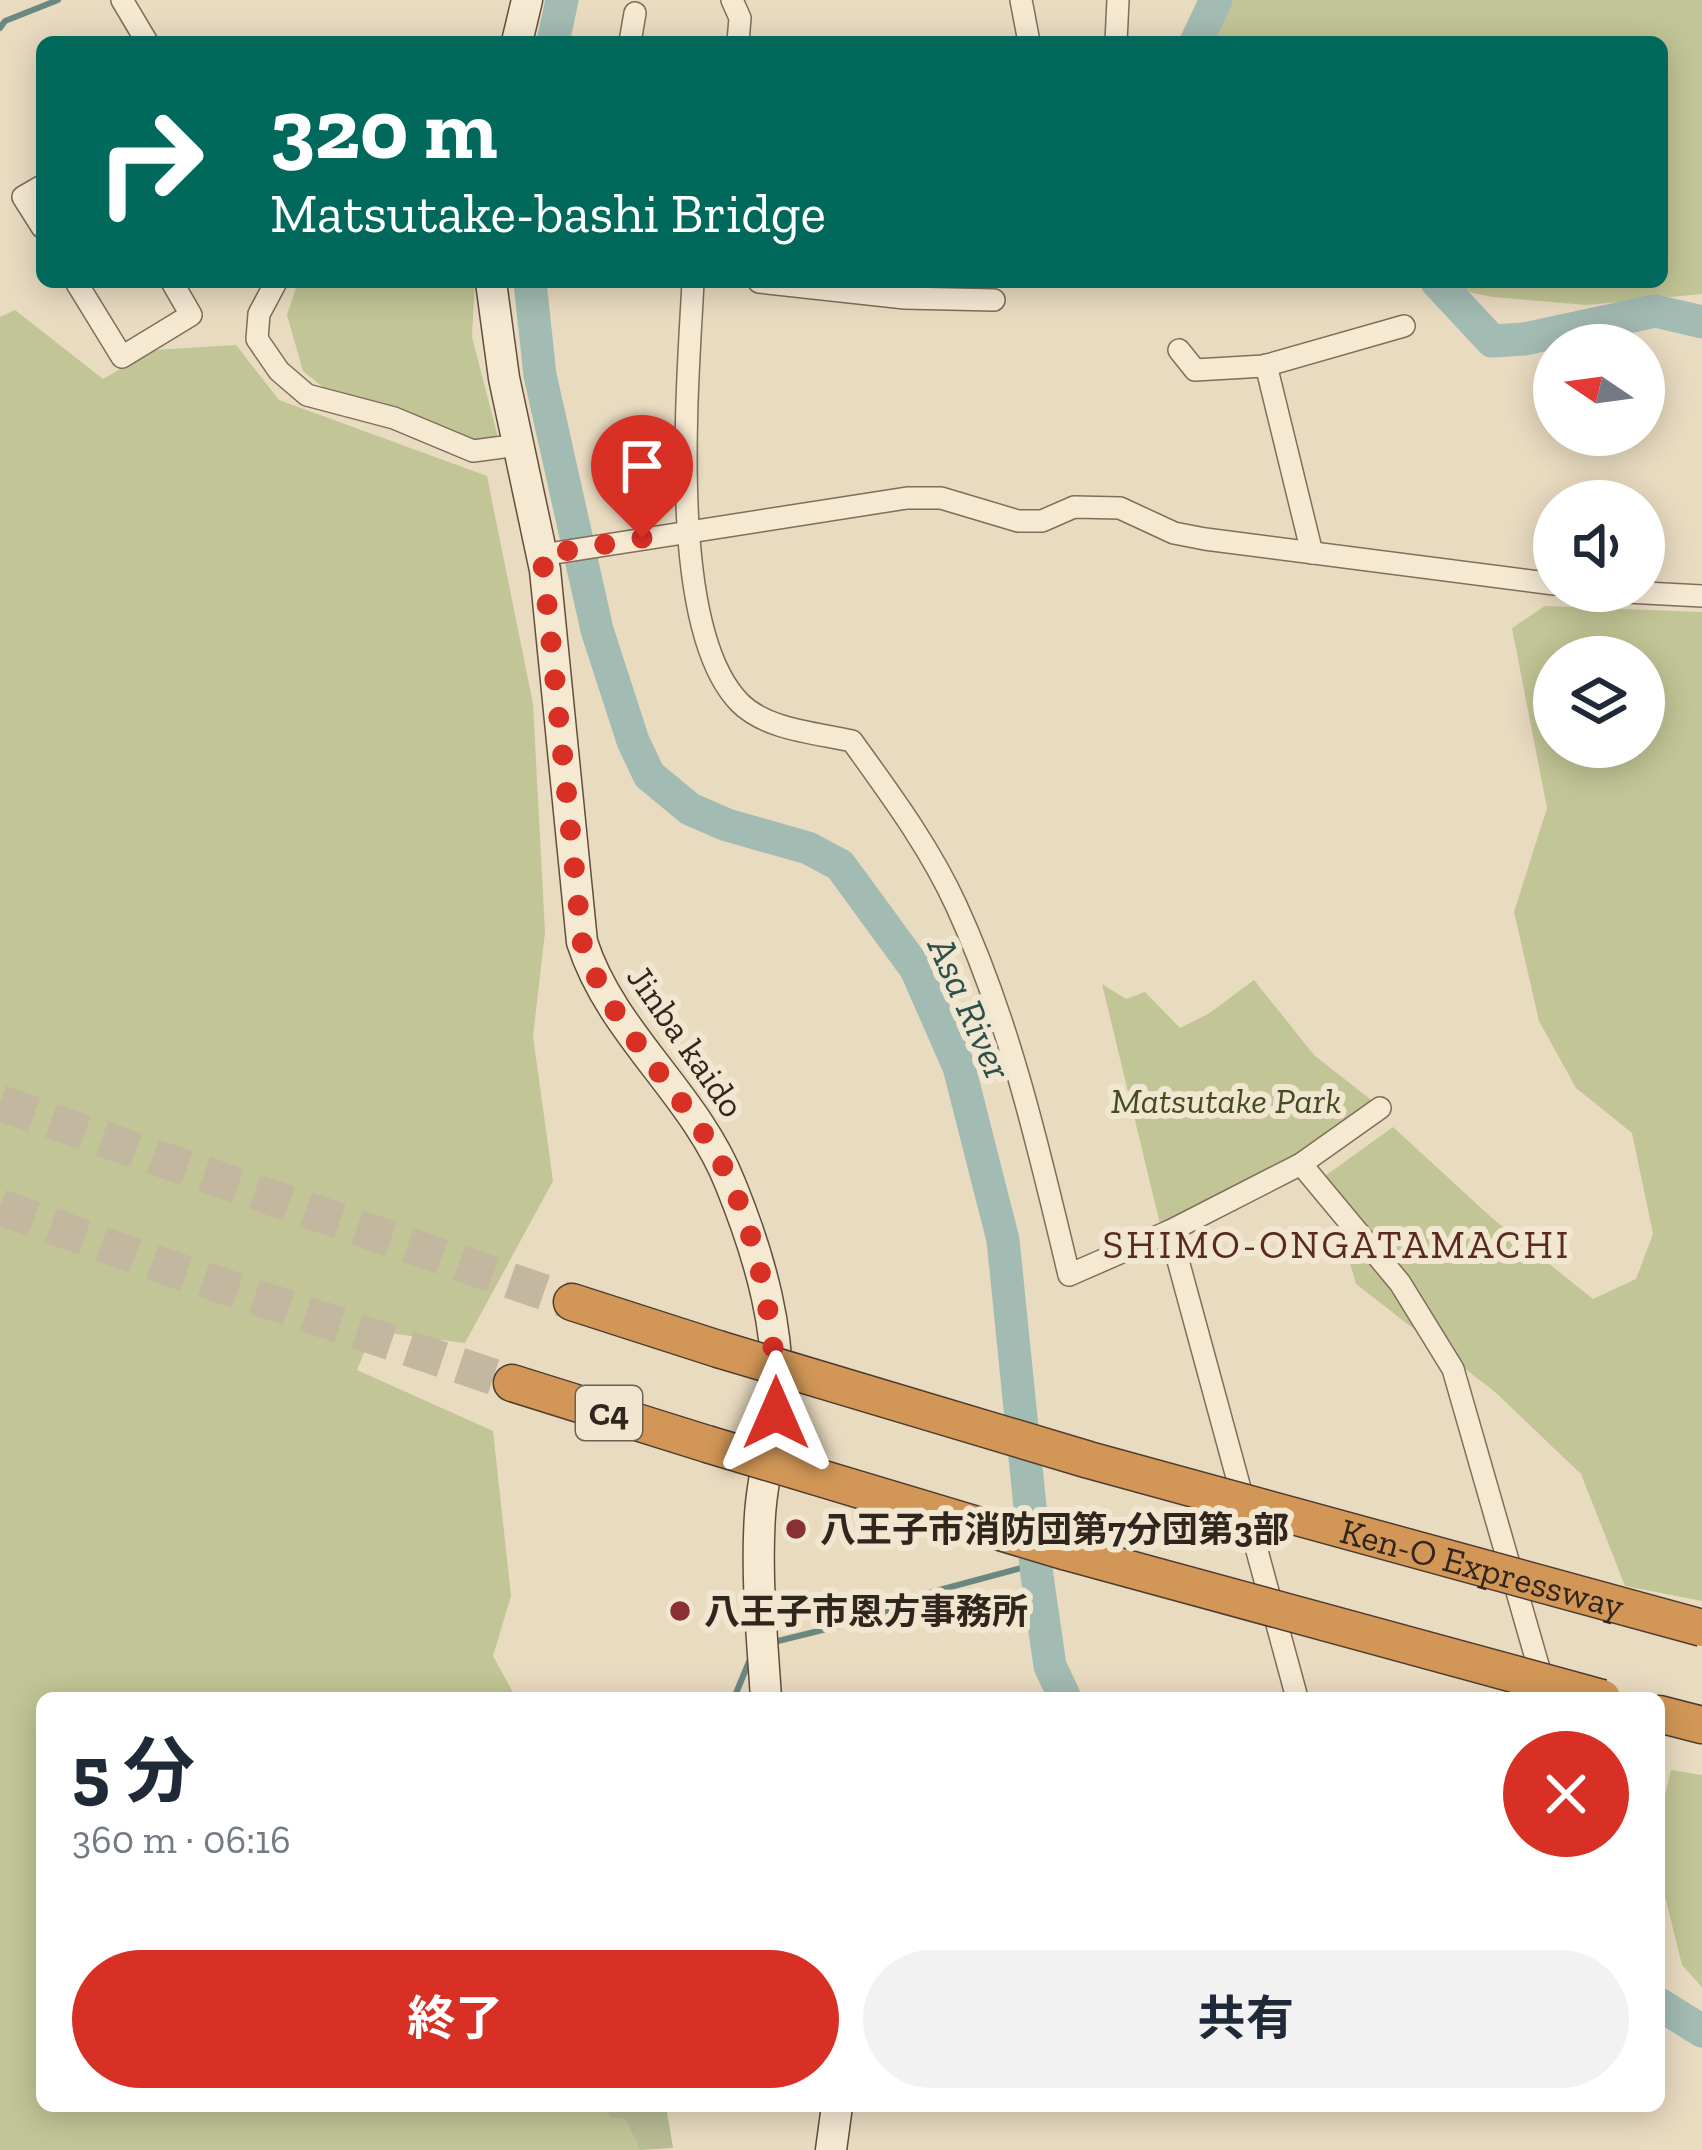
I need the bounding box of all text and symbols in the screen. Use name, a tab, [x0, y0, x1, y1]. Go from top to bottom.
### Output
text: 320 m	[270, 79, 498, 180]
icon: right	[72, 84, 228, 240]
text: Matsutake-bashi Bridge	[270, 181, 826, 246]
north arrow	[1533, 324, 1665, 456]
map controls	[1533, 324, 1665, 768]
pin	[591, 415, 693, 538]
icon: arrive	[609, 433, 675, 499]
button: sound	[1533, 480, 1665, 612]
button: layers	[1533, 636, 1665, 768]
water label: Asa River	[917, 929, 1022, 1087]
street label: Jinba kaido	[618, 957, 754, 1125]
park label: Matsutake Park	[1111, 1079, 1341, 1122]
district label: SHIMO-ONGATAMACHI	[1103, 1221, 1571, 1268]
position arrow	[713, 1350, 839, 1476]
road number: C4	[576, 1386, 642, 1440]
place label: 八王子市消防団第7分団第3部	[820, 1508, 1289, 1551]
street label: Ken-O Expressway	[1336, 1508, 1629, 1627]
marker: 八王子市消防団第7分団第3部	[783, 1516, 809, 1542]
place label: 八王子市恩方事務所	[704, 1590, 1028, 1633]
marker: 八王子市恩方事務所	[667, 1598, 693, 1624]
text: 5 分	[72, 1728, 195, 1814]
button: close	[1503, 1731, 1629, 1857]
text: 360 m · 06:16	[72, 1816, 291, 1863]
button: 終了	[72, 1950, 839, 2088]
button: 共有	[863, 1950, 1629, 2088]

